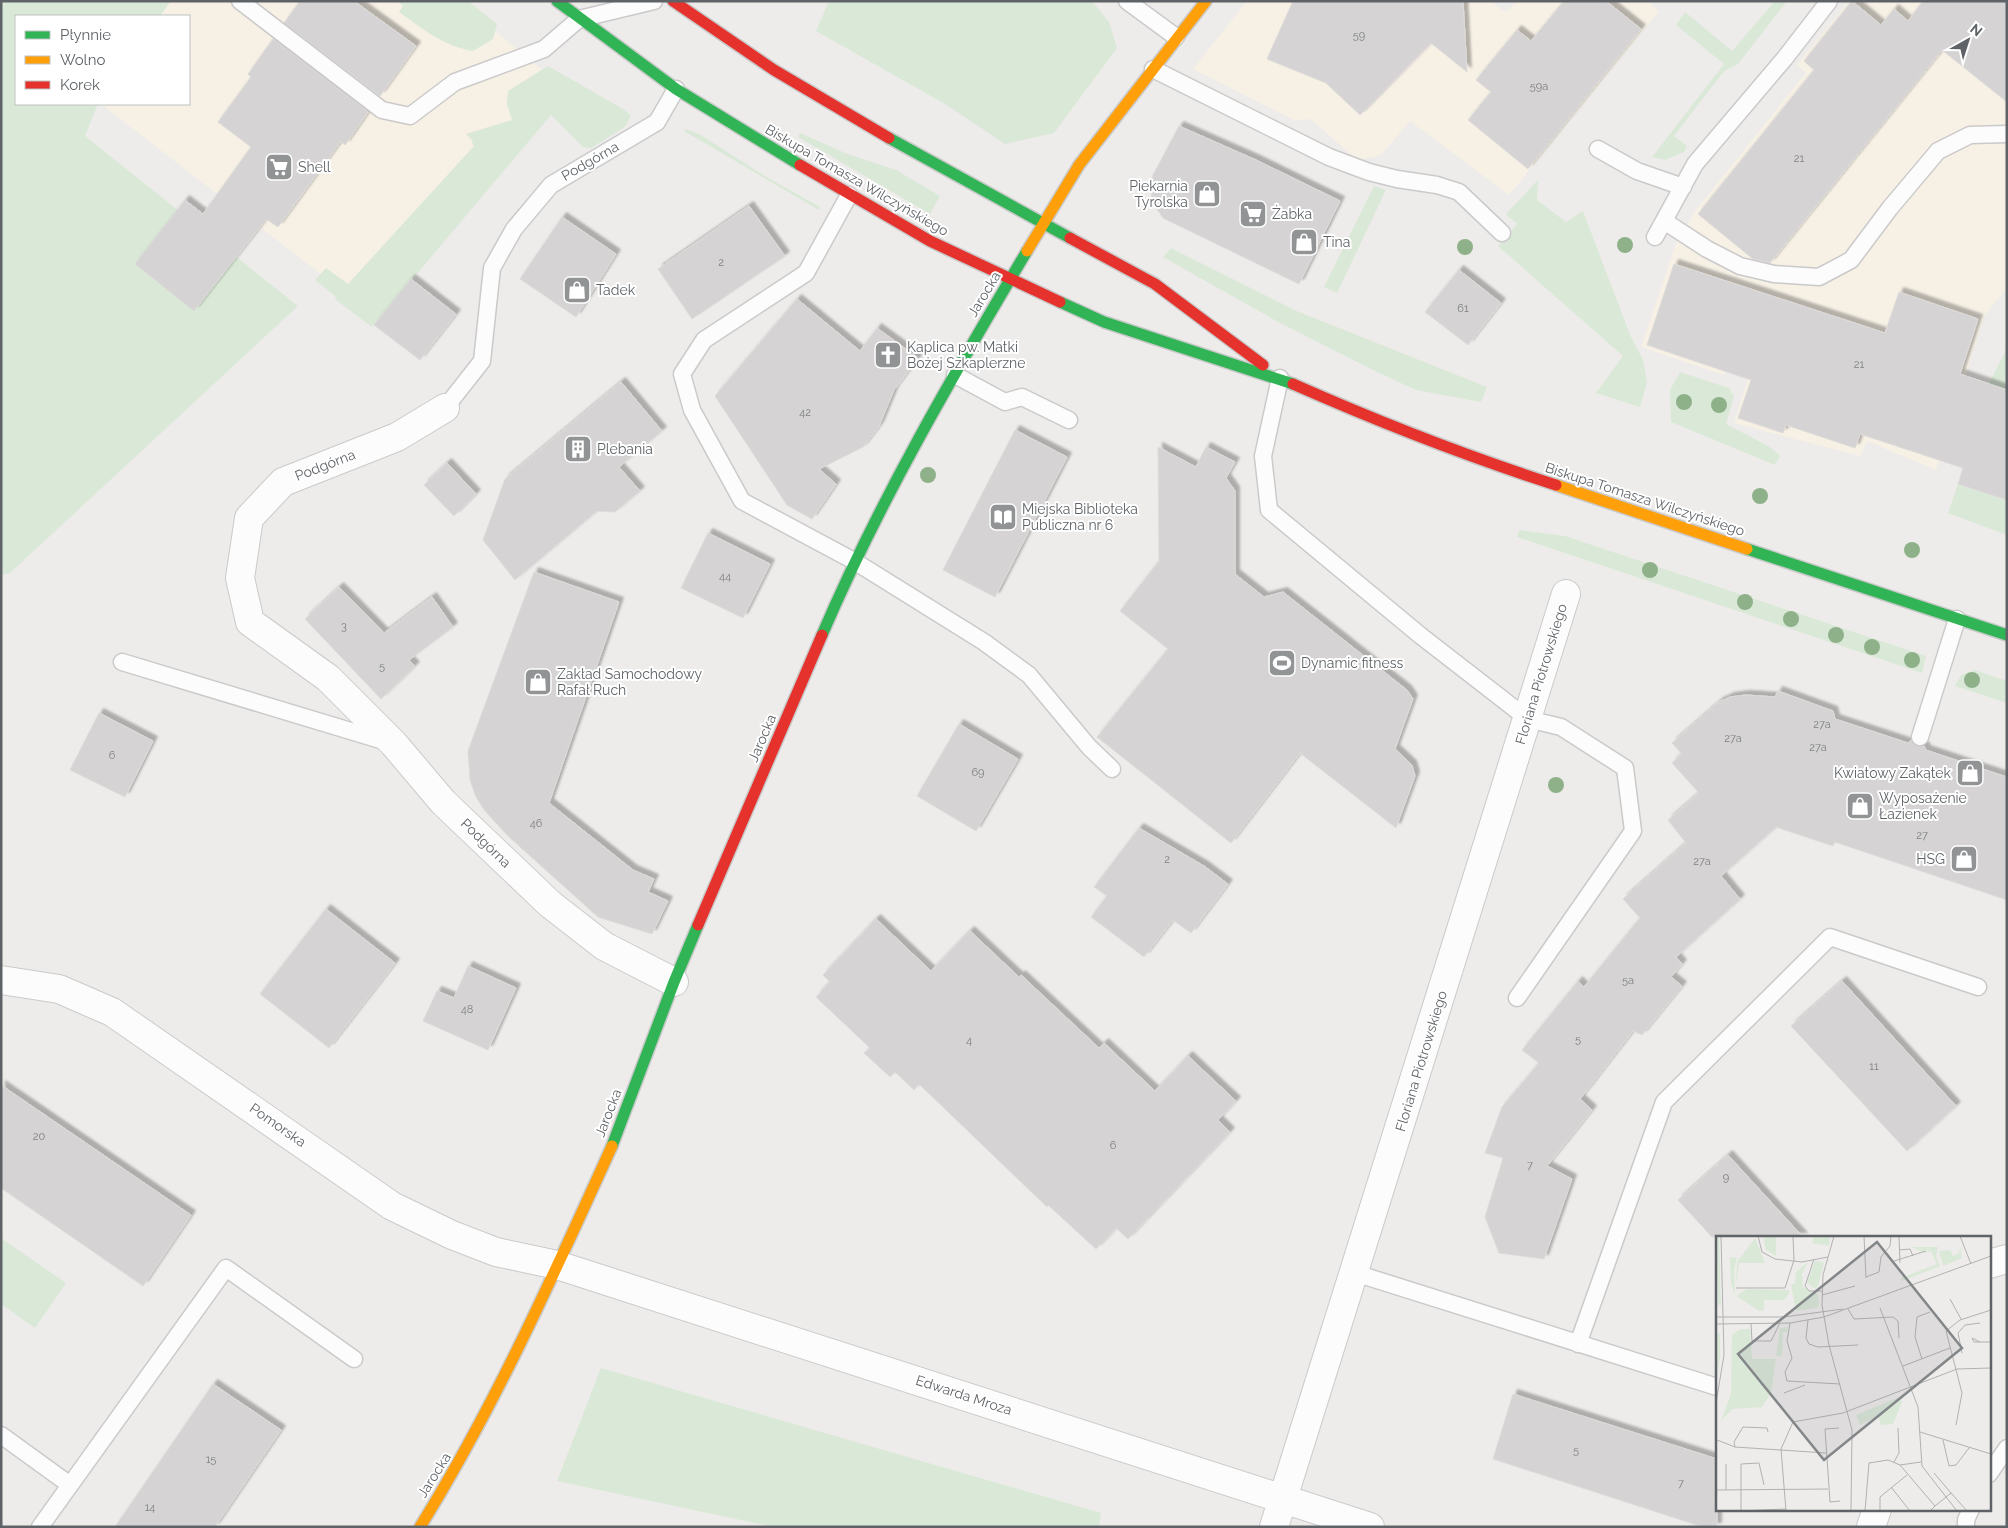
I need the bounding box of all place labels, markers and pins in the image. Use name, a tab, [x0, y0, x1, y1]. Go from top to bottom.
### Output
supermarket icon: Shell	[264, 152, 294, 182]
place label: Shell	[298, 159, 331, 175]
place label: Piekarnia Tyrolska	[1129, 178, 1188, 210]
shop icon: Piekarnia Tyrolska	[1192, 179, 1222, 209]
supermarket icon: Żabka	[1238, 199, 1268, 229]
place label: Żabka	[1272, 204, 1312, 222]
shop icon: Tina	[1289, 227, 1319, 257]
place label: Tina	[1323, 234, 1350, 250]
shop icon: Tadek	[562, 275, 592, 305]
place label: Tadek	[596, 282, 636, 298]
place label: Kaplica pw. Matki Bożej Szkaplerzne	[907, 339, 1025, 371]
church icon: Kaplica pw. Matki Bożej Szkaplerzne	[873, 340, 903, 370]
building icon: Plebania	[563, 434, 593, 464]
place label: Plebania	[597, 441, 653, 457]
place label: Miejska Biblioteka Publiczna nr 6	[1022, 501, 1138, 533]
library icon: Miejska Biblioteka Publiczna nr 6	[988, 502, 1018, 532]
sports icon: Dynamic fitness	[1267, 648, 1297, 678]
place label: Dynamic fitness	[1301, 655, 1403, 671]
place label: Zakład Samochodowy Rafał Ruch	[557, 666, 703, 698]
shop icon: Zakład Samochodowy Rafał Ruch	[523, 667, 553, 697]
shop icon: Kwiatowy Zakątek	[1955, 758, 1985, 788]
place label: Kwiatowy Zakątek	[1834, 765, 1952, 781]
place label: Wyposażenie Łazienek	[1879, 790, 1967, 822]
shop icon: Wyposażenie Łazienek	[1845, 791, 1875, 821]
shop icon: HSG	[1949, 844, 1979, 874]
place label: HSG	[1916, 851, 1945, 867]

